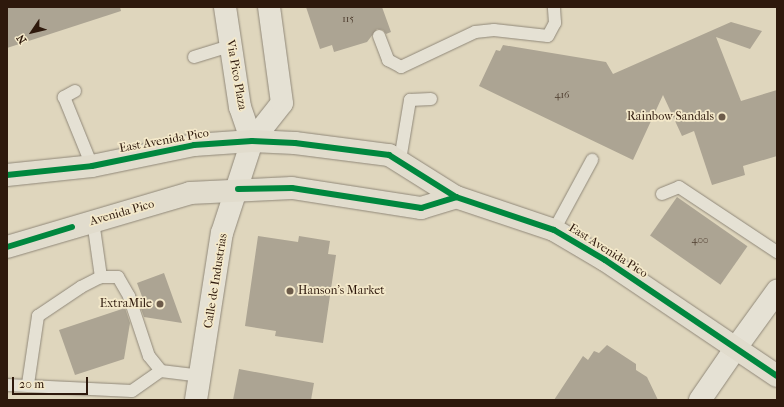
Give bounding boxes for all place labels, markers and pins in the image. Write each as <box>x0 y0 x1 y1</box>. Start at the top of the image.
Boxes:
place label: Rainbow Sandals <box>627 110 714 124</box>
marker: Rainbow Sandals <box>717 112 727 122</box>
place label: Hanson's Market <box>298 284 385 298</box>
marker: Hanson's Market <box>285 286 295 296</box>
place label: ExtraMile <box>100 297 152 311</box>
marker: ExtraMile <box>155 299 165 309</box>

